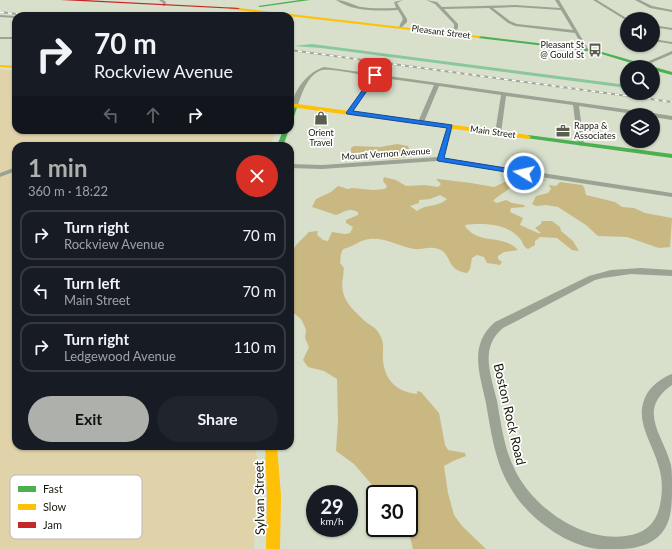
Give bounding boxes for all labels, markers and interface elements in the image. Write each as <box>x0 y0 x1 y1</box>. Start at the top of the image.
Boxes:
map controls <box>620 12 660 148</box>
button: sound <box>620 12 660 52</box>
street label: Pleasant Street <box>411 22 472 41</box>
text: 70 m <box>94 26 157 60</box>
icon: right <box>28 28 80 80</box>
place label: Pleasant St @ Gould St <box>540 39 585 60</box>
bus stop icon: Pleasant St @ Gould St <box>587 42 603 58</box>
pin <box>358 58 392 92</box>
text: Rockview Avenue <box>94 60 233 82</box>
button: search <box>620 60 660 100</box>
icon: arrive <box>364 64 386 86</box>
icon: left <box>100 104 122 126</box>
icon: ahead <box>142 104 164 126</box>
icon: right <box>184 104 206 126</box>
button: layers <box>620 108 660 148</box>
shop icon: Orient Travel <box>313 110 329 126</box>
place label: Rappa & Associates <box>574 120 616 141</box>
street label: Main Street <box>470 123 517 140</box>
office icon: Rappa & Associates <box>555 123 571 139</box>
place label: Orient Travel <box>308 127 335 148</box>
street label: Mount Vernon Avenue <box>341 145 431 162</box>
position arrow <box>503 152 545 194</box>
text: 1 min <box>28 153 88 182</box>
button: close <box>236 155 278 197</box>
text: 360 m · 18:22 <box>28 183 108 199</box>
text: Turn right <box>64 218 129 236</box>
icon: right <box>30 224 52 246</box>
text: 70 m <box>242 226 276 244</box>
text: Rockview Avenue <box>64 236 164 252</box>
text: Turn left <box>64 274 120 292</box>
icon: left <box>30 280 52 302</box>
text: 70 m <box>242 282 276 300</box>
text: Main Street <box>64 292 130 308</box>
text: Turn right <box>64 330 129 348</box>
icon: right <box>30 336 52 358</box>
text: 110 m <box>234 338 276 356</box>
text: Ledgewood Avenue <box>64 348 176 364</box>
street label: Boston Rock Road <box>491 362 529 466</box>
button: Exit <box>28 396 149 442</box>
button: Share <box>157 396 278 442</box>
street label: Sylvan Street <box>250 460 268 535</box>
legend <box>10 475 142 539</box>
text: Fast <box>43 482 63 495</box>
speed limit sign: 30 <box>366 485 418 537</box>
text: 29 <box>320 494 344 518</box>
text: Slow <box>43 500 67 513</box>
text: km/h <box>320 515 344 527</box>
text: Jam <box>43 518 62 531</box>

